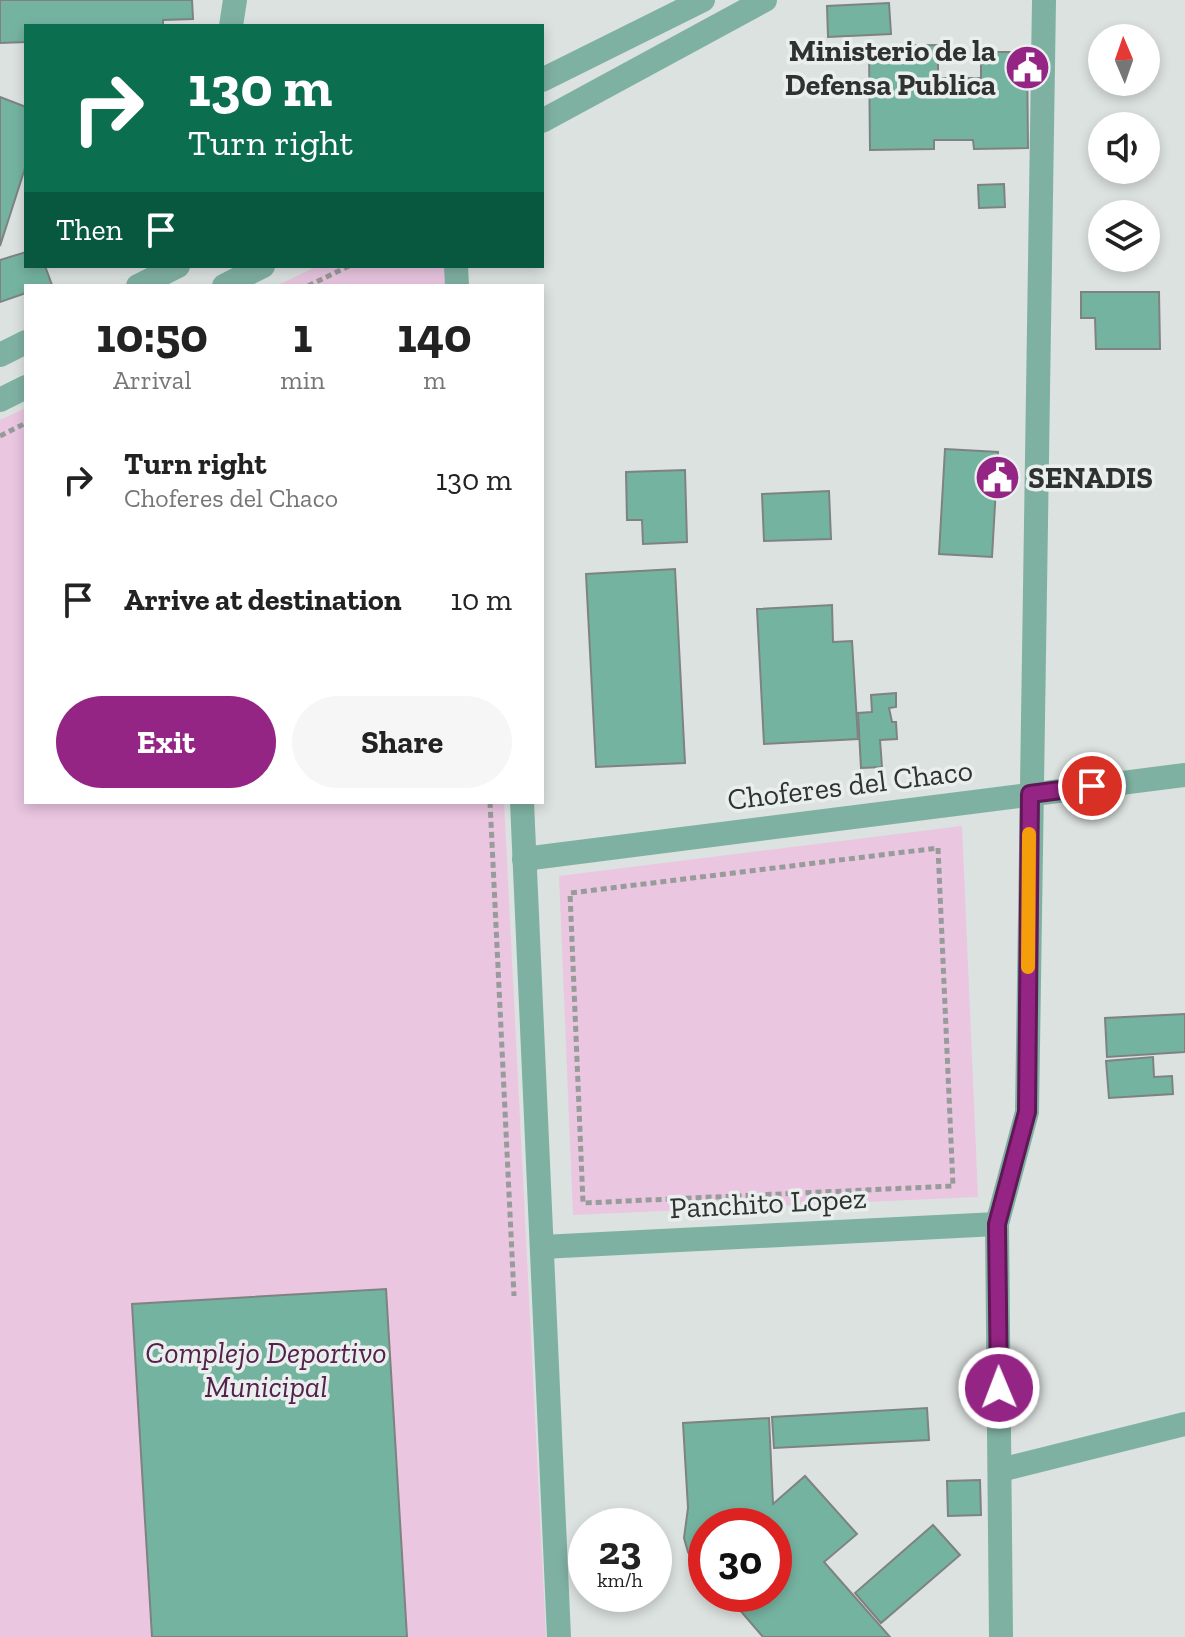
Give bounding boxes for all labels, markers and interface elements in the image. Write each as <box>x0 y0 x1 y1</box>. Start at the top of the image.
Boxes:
north arrow <box>1088 24 1160 96</box>
map controls <box>1088 24 1160 272</box>
place label: Ministerio de la Defensa Publica <box>785 33 996 103</box>
public building icon: Ministerio de la Defensa Publica <box>1003 44 1051 92</box>
text: 130 m <box>188 53 332 120</box>
icon: right <box>56 56 160 160</box>
button: sound <box>1088 112 1160 184</box>
text: Turn right <box>188 121 353 164</box>
button: layers <box>1088 200 1160 272</box>
icon: arrive <box>139 208 183 252</box>
text: Then <box>56 212 123 248</box>
text: 10:50 <box>96 307 208 364</box>
text: 1 <box>293 307 312 364</box>
text: 140 <box>397 307 472 364</box>
text: Arrival <box>113 364 191 396</box>
text: min <box>280 364 325 396</box>
text: m <box>423 364 446 396</box>
text: Turn right <box>124 446 266 482</box>
public building icon: SENADIS <box>973 454 1021 502</box>
icon: right <box>56 458 100 502</box>
place label: SENADIS <box>1028 460 1153 496</box>
text: 130 m <box>436 462 512 498</box>
text: Choferes del Chaco <box>124 482 338 514</box>
icon: arrive <box>56 578 100 622</box>
text: Arrive at destination <box>124 582 401 618</box>
text: 10 m <box>450 582 512 618</box>
button: Exit <box>56 696 276 788</box>
button: Share <box>292 696 512 788</box>
street label: Choferes del Chaco <box>725 752 975 818</box>
pin <box>1058 752 1126 820</box>
icon: arrive <box>1070 764 1114 808</box>
street label: Panchito Lopez <box>669 1180 868 1226</box>
park label: Complejo Deportivo Municipal <box>145 1335 387 1405</box>
position arrow <box>957 1346 1041 1430</box>
speed limit sign: 30 <box>688 1508 792 1612</box>
text: 23 <box>599 1526 641 1574</box>
text: km/h <box>597 1568 643 1592</box>

